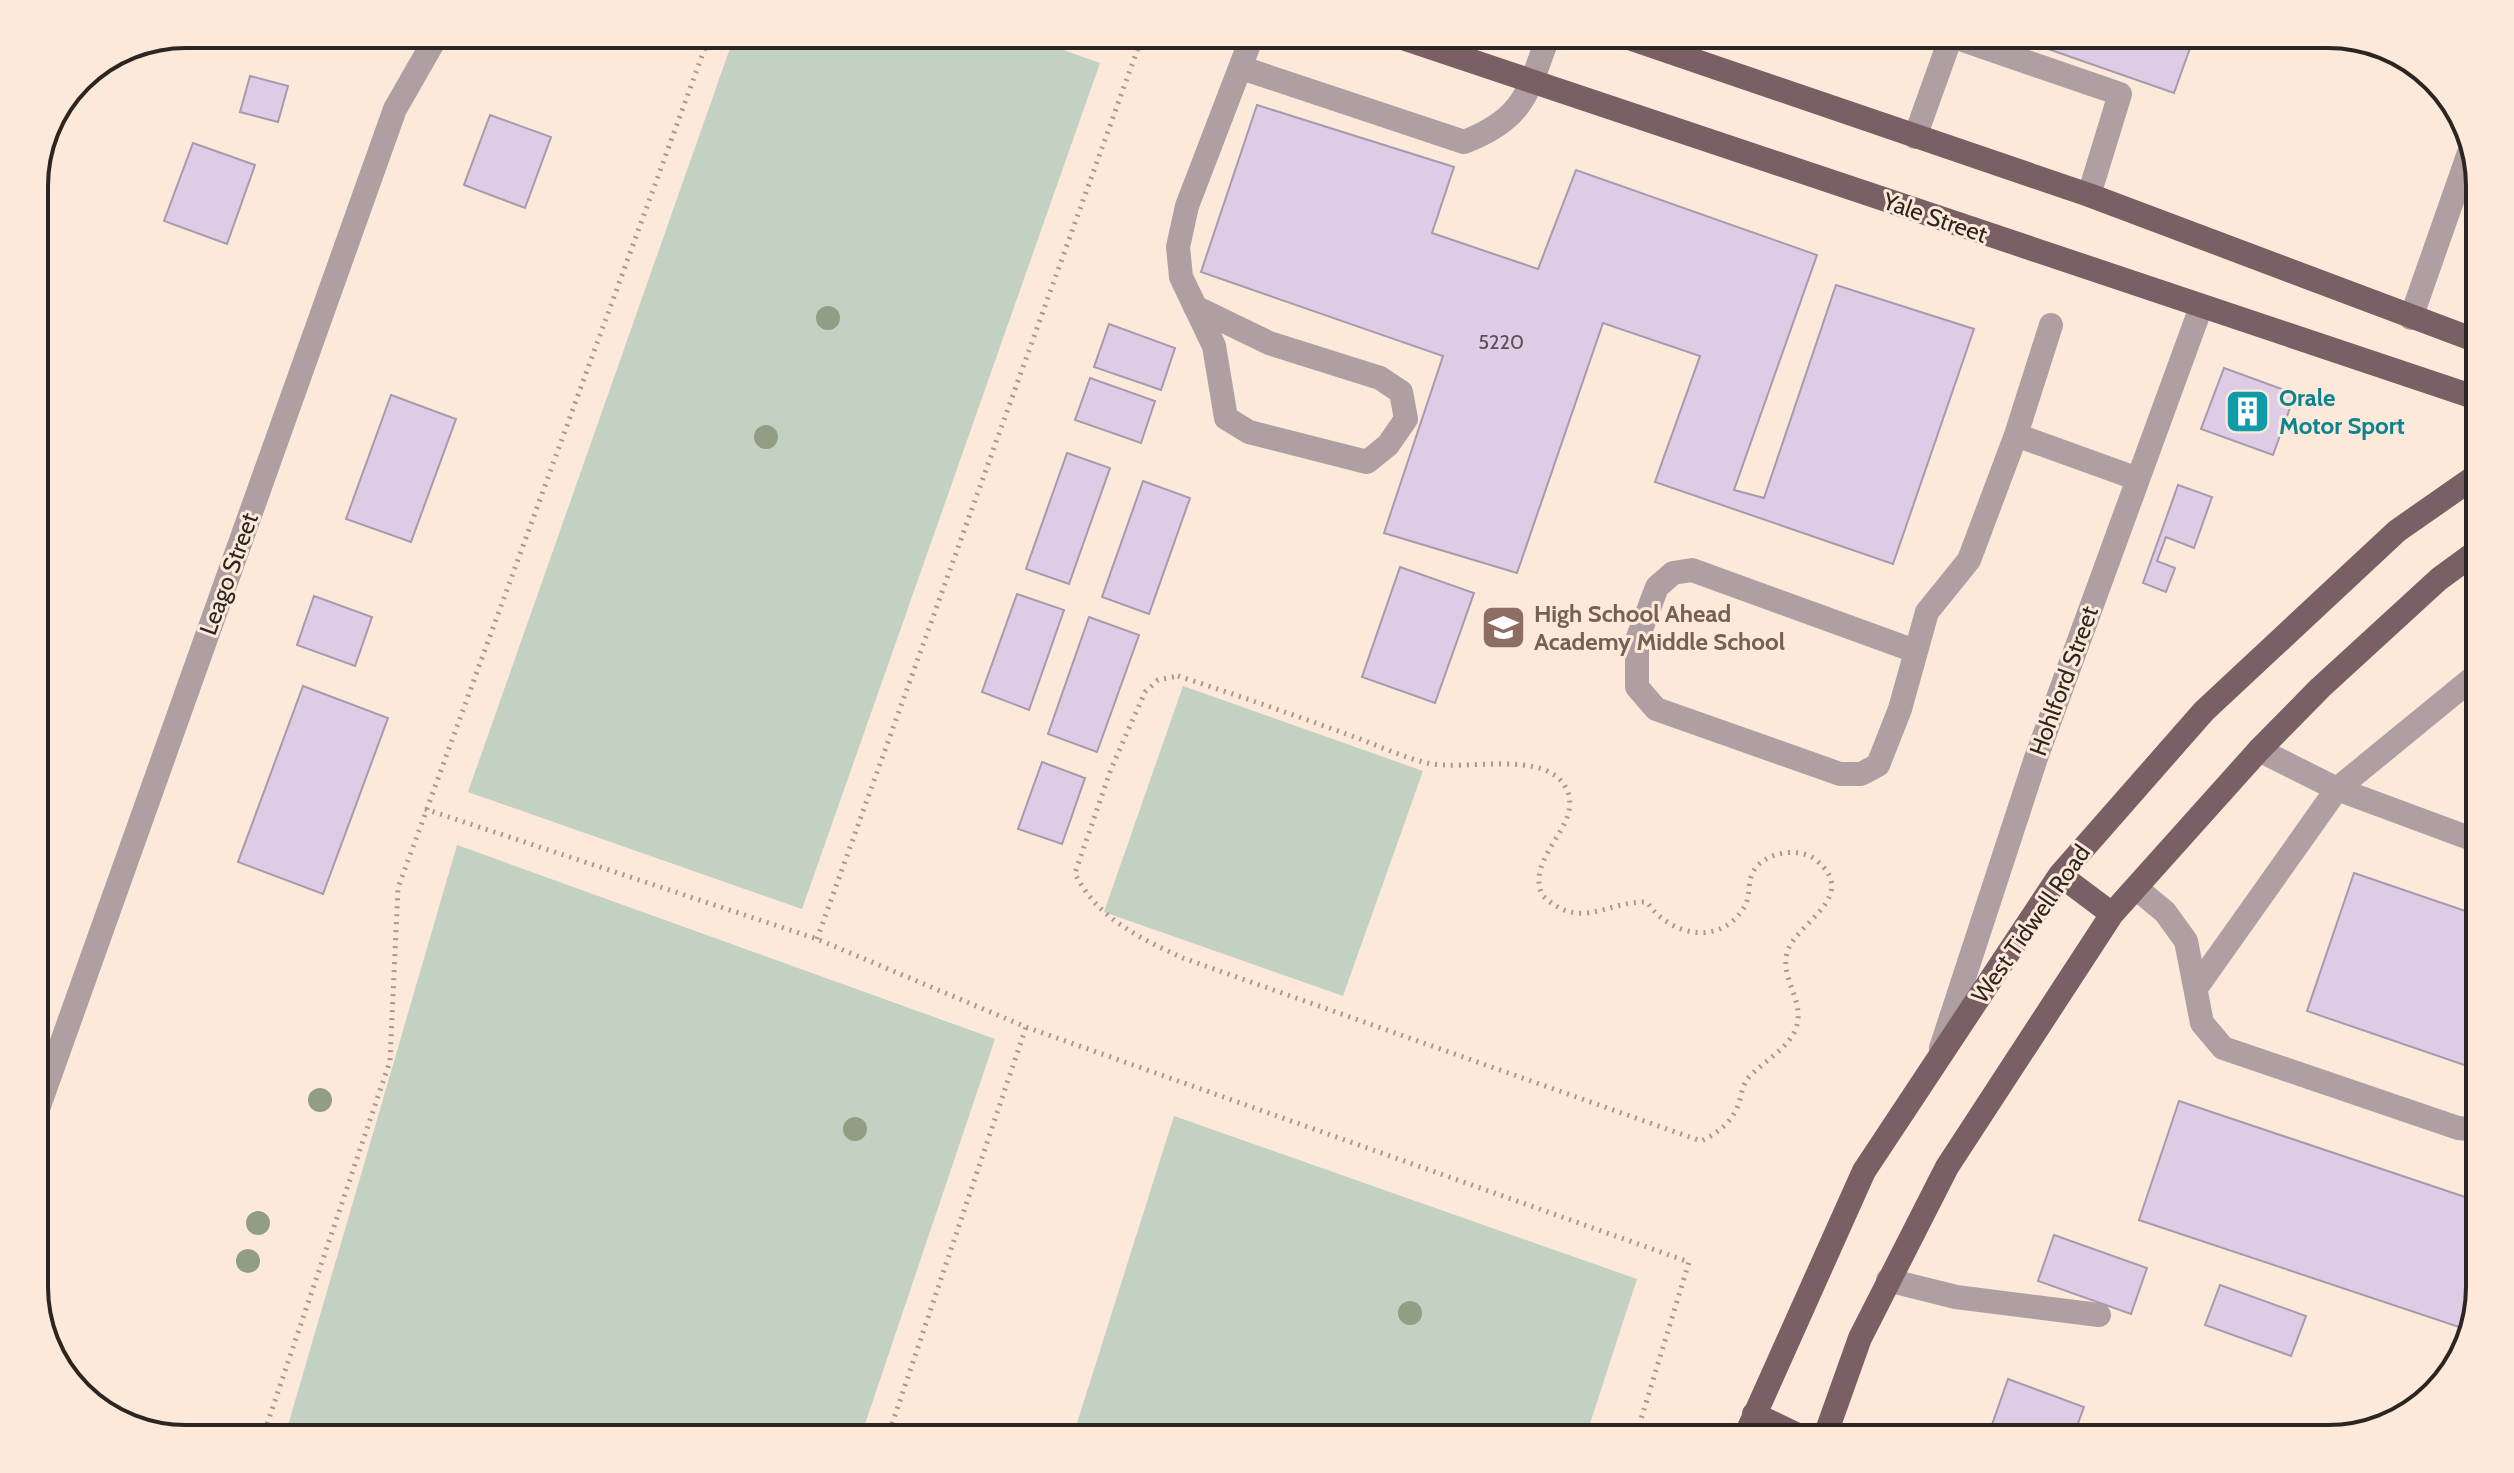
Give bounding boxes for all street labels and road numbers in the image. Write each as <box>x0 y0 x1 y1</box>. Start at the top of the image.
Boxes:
street label: Yale Street <box>1878 186 1991 249</box>
street label: Leago Street <box>193 509 264 639</box>
street label: Hohlford Street <box>2023 602 2104 760</box>
street label: West Tidwell Road <box>1965 839 2096 1009</box>

